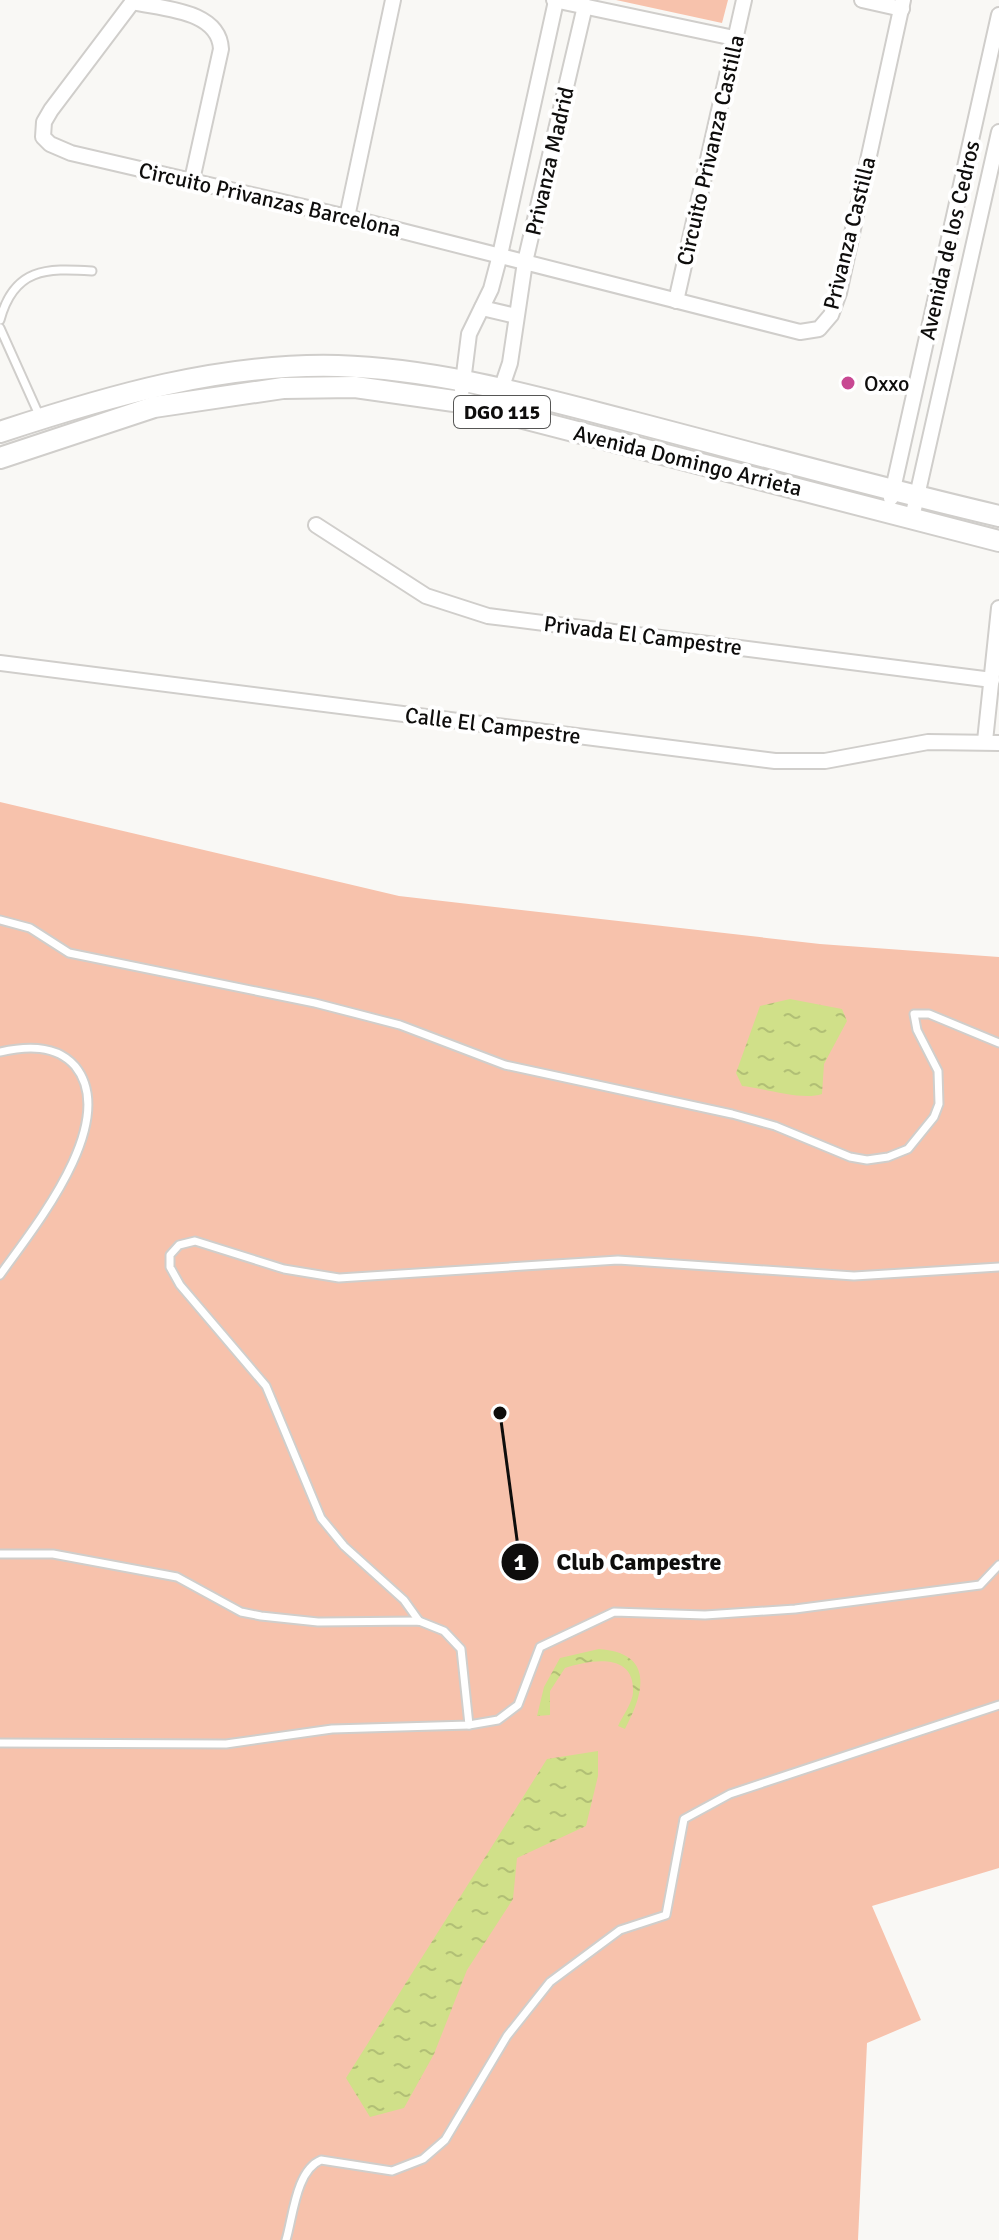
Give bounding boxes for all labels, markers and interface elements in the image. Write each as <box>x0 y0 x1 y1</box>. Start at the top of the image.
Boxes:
street label: Circuito Privanza Castilla <box>671 32 750 268</box>
street label: Privanza Madrid <box>519 84 580 238</box>
street label: Avenida de los Cedros <box>913 138 986 342</box>
street label: Privanza Castilla <box>817 154 882 313</box>
street label: Circuito Privanzas Barcelona <box>136 156 404 243</box>
place label: Oxxo <box>864 370 910 397</box>
marker: Oxxo <box>839 374 857 392</box>
road number: DGO 115 <box>454 396 550 428</box>
street label: Avenida Domingo Arrieta <box>571 419 805 502</box>
street label: Privada El Campestre <box>542 610 743 661</box>
street label: Calle El Campestre <box>404 701 582 750</box>
callout: Club Campestre <box>500 1538 737 1586</box>
text: 1 <box>514 1547 527 1577</box>
text: Club Campestre <box>557 1547 722 1577</box>

